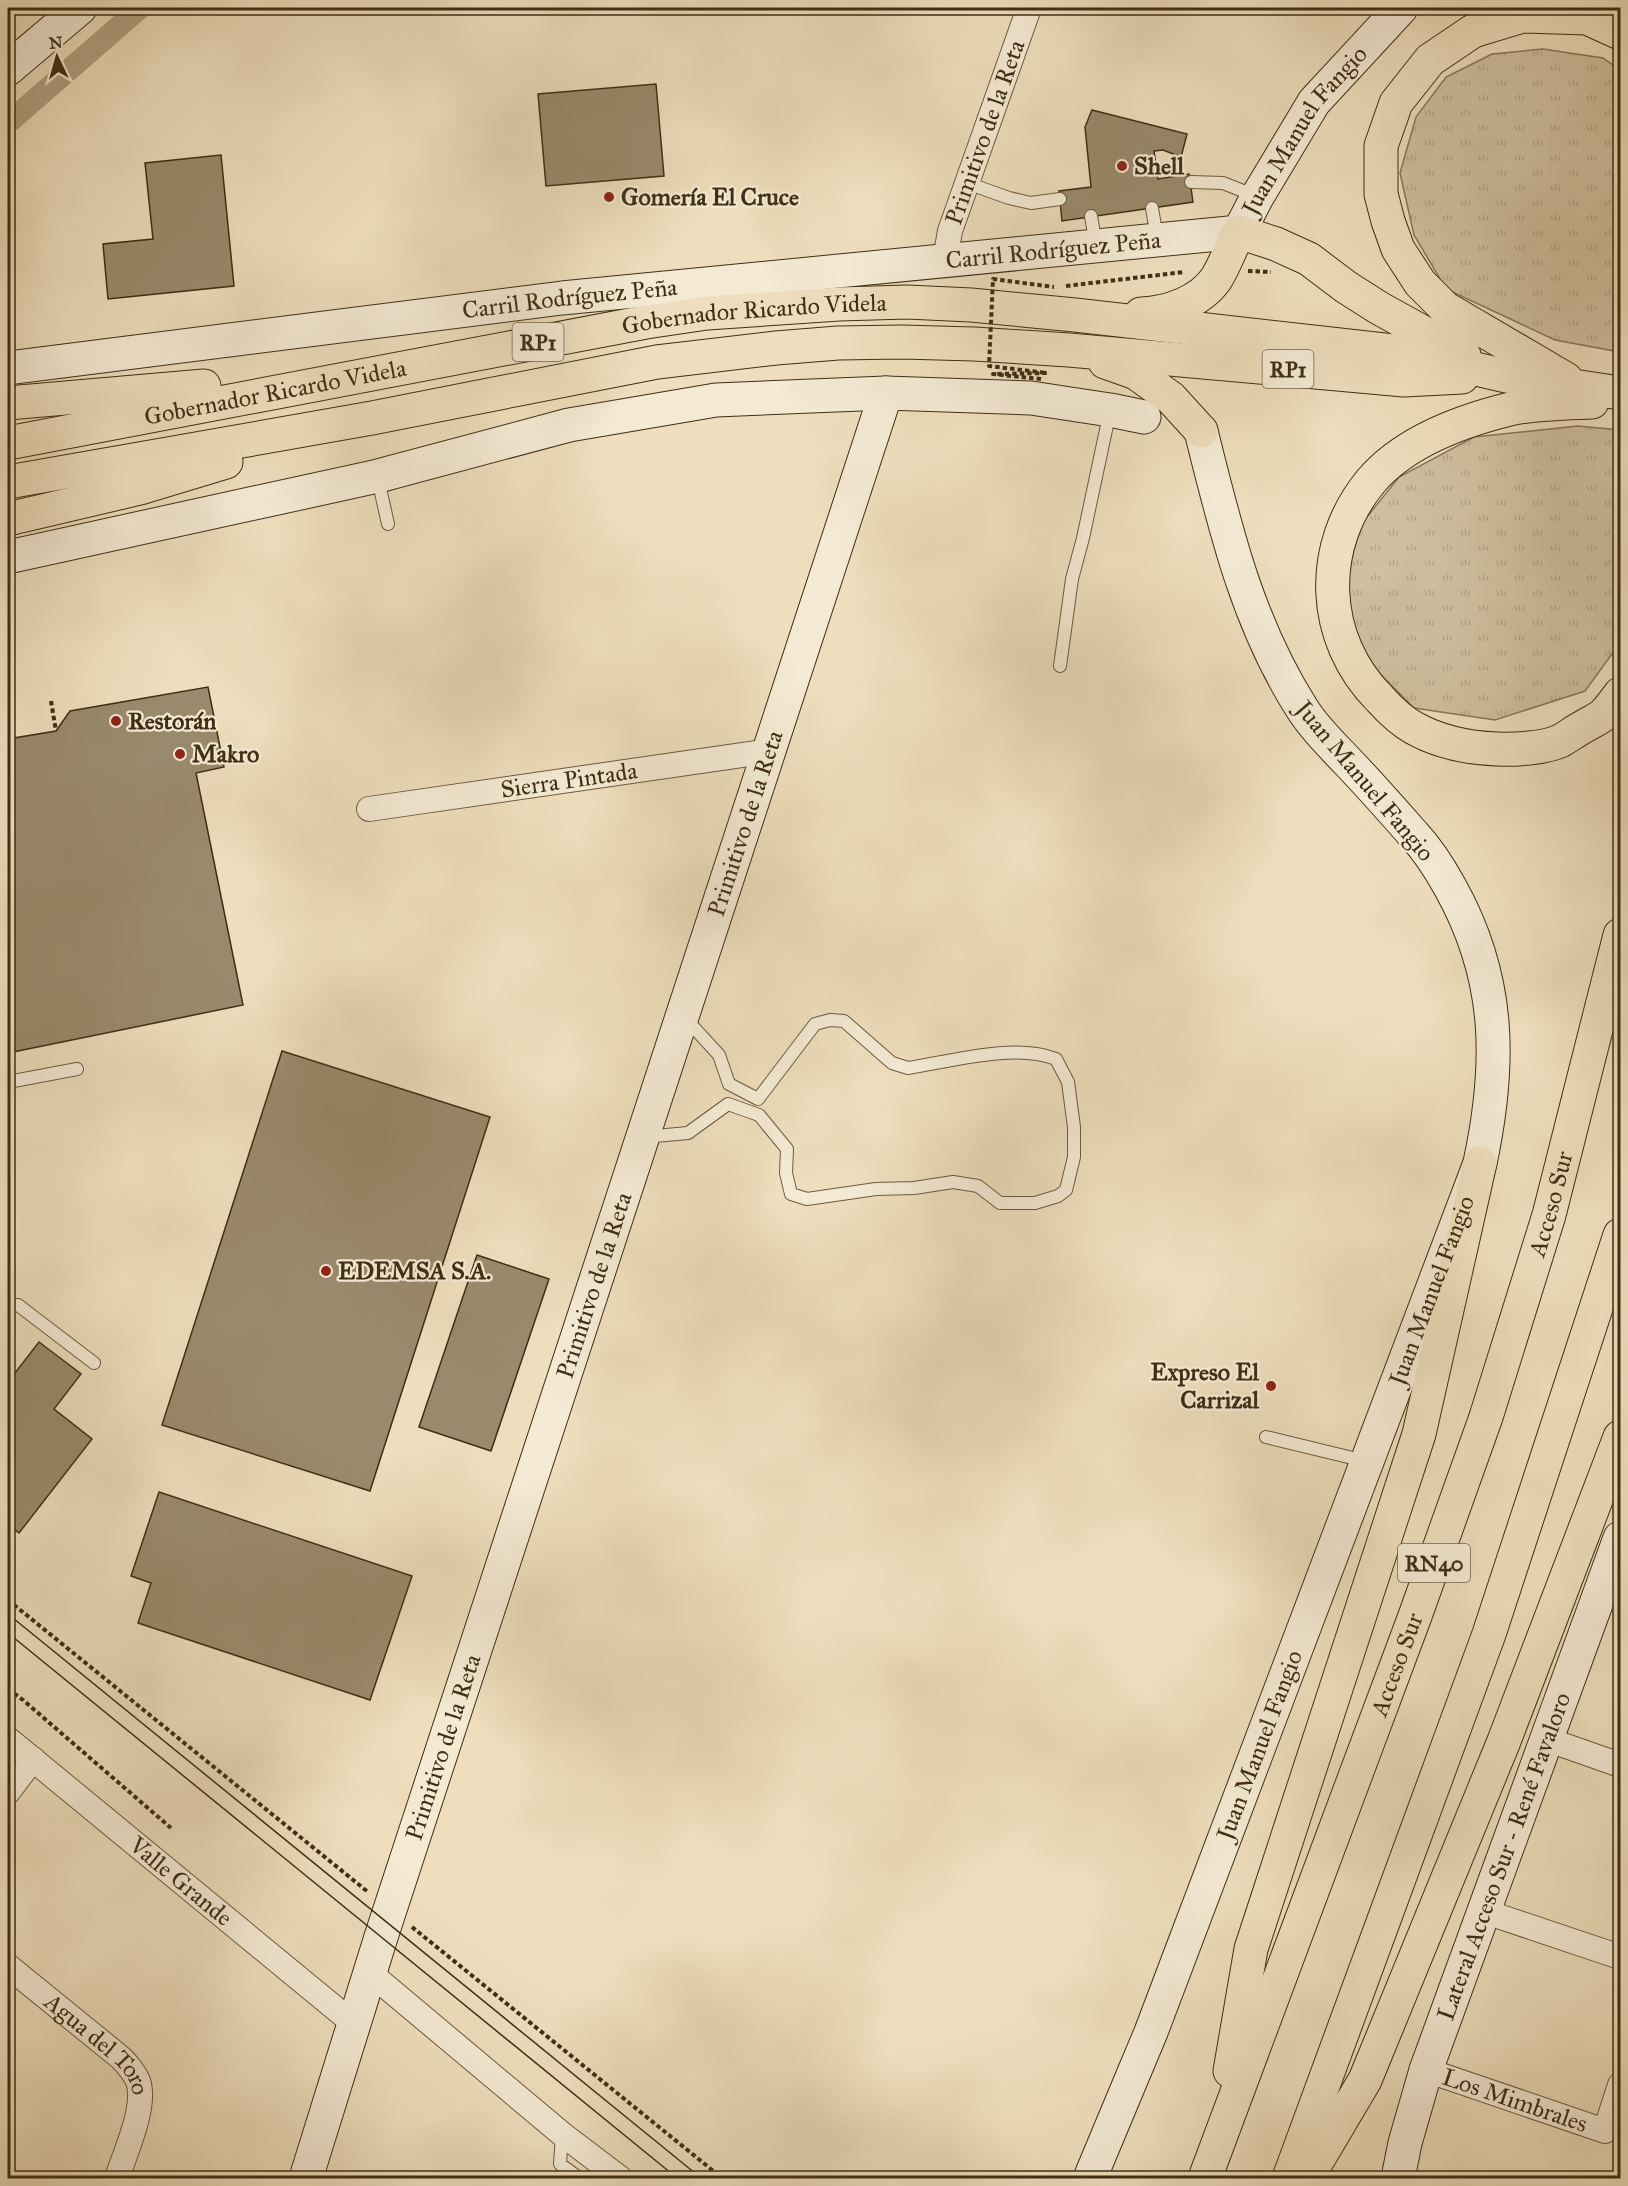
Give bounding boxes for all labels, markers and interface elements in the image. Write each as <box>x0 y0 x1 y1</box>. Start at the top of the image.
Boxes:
north arrow <box>27 27 87 87</box>
text: N <box>48 32 64 53</box>
street label: Primitivo de la Reta <box>938 35 1032 229</box>
street label: Juan Manuel Fangio <box>1234 39 1374 223</box>
place label: Shell <box>1134 151 1185 181</box>
marker: Shell <box>1115 159 1129 173</box>
place label: Gomería El Cruce <box>621 182 799 212</box>
marker: Gomería El Cruce <box>602 190 616 204</box>
street label: Carril Rodríguez Peña <box>944 225 1163 276</box>
street label: Carril Rodríguez Peña <box>460 272 679 325</box>
street label: Gobernador Ricardo Videla <box>619 288 888 341</box>
road number: RP1 <box>512 323 564 361</box>
road number: RP1 <box>1262 350 1314 388</box>
street label: Gobernador Ricardo Videla <box>142 353 410 432</box>
street label: Juan Manuel Fangio <box>1287 692 1441 867</box>
place label: Restorán <box>128 706 216 736</box>
marker: Restorán <box>109 714 123 728</box>
street label: Primitivo de la Reta <box>701 726 790 920</box>
place label: Makro <box>192 739 259 769</box>
marker: Makro <box>173 747 187 761</box>
street label: Sierra Pintada <box>499 755 640 805</box>
street label: Acceso Sur <box>1522 1148 1580 1261</box>
street label: Primitivo de la Reta <box>550 1188 639 1382</box>
street label: Juan Manuel Fangio <box>1381 1191 1481 1393</box>
place label: EDEMSA S.A. <box>338 1256 491 1286</box>
marker: EDEMSA S.A. <box>319 1264 333 1278</box>
place label: Expreso El Carrizal <box>1151 1357 1260 1415</box>
marker: Expreso El Carrizal <box>1264 1379 1278 1393</box>
road number: RN40 <box>1398 1544 1470 1582</box>
street label: Acceso Sur <box>1363 1609 1430 1722</box>
street label: Juan Manuel Fangio <box>1209 1646 1309 1847</box>
street label: Primitivo de la Reta <box>399 1650 488 1844</box>
street label: Lateral Acceso Sur - René Favaloro <box>1430 1688 1577 2024</box>
street label: Valle Grande <box>122 1829 239 1933</box>
street label: Agua del Toro <box>38 1986 155 2097</box>
street label: Los Mimbrales <box>1439 2062 1591 2139</box>

